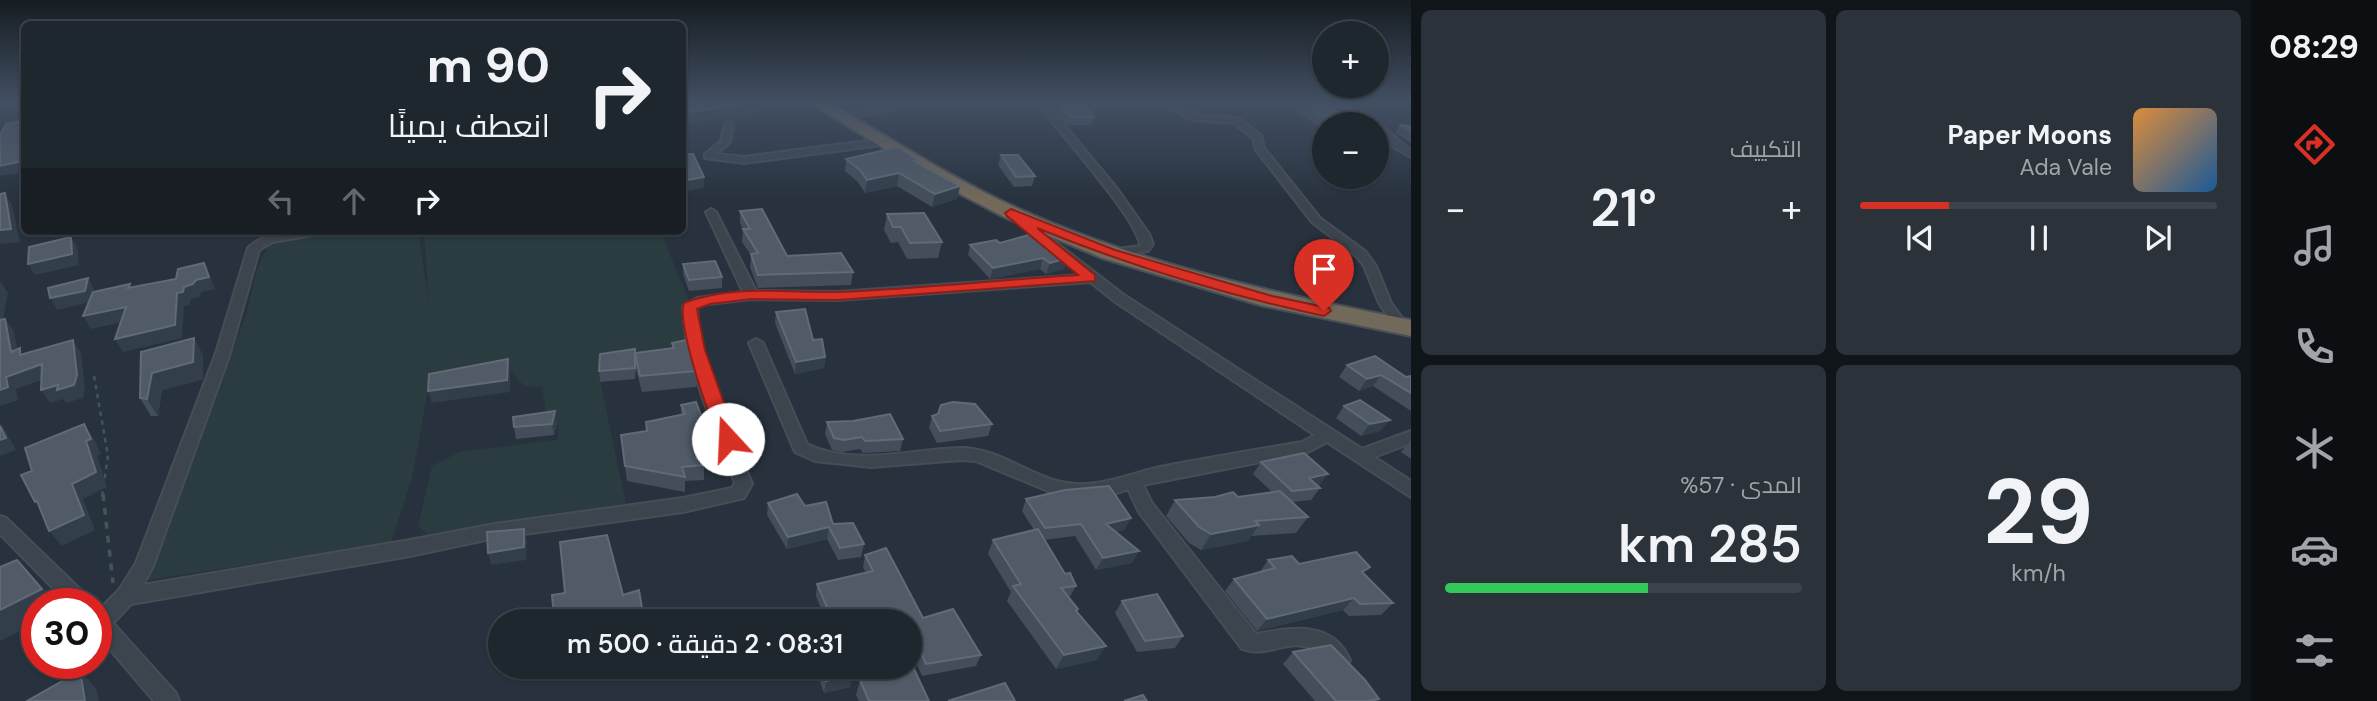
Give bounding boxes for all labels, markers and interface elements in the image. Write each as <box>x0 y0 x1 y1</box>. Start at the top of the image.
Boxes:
map controls <box>1312 21 1389 189</box>
button: + <box>1312 21 1389 98</box>
text: 08:29 <box>2269 26 2359 68</box>
text: 90 m <box>427 33 550 97</box>
icon: right <box>574 49 665 140</box>
text: انعطف يمينًا <box>388 105 550 147</box>
button: − <box>1312 112 1389 189</box>
text: Paper Moons <box>1948 118 2112 152</box>
icon: directions <box>2290 120 2339 169</box>
text: التكييف <box>1730 134 1802 164</box>
text: Ada Vale <box>2019 152 2112 182</box>
text: 21° <box>1590 174 1657 242</box>
icon: left <box>262 182 300 220</box>
icon: ahead <box>335 182 373 220</box>
icon: right <box>408 182 446 220</box>
text: − <box>1445 184 1466 234</box>
text: + <box>1781 184 1802 234</box>
icon: previous <box>1901 219 1939 257</box>
icon: pause <box>2020 219 2058 257</box>
icon: next <box>2139 219 2177 257</box>
icon: music <box>2290 221 2339 270</box>
pin <box>1294 239 1354 311</box>
icon: arrive <box>1305 250 1343 288</box>
icon: phone <box>2290 322 2339 371</box>
position arrow <box>691 402 765 476</box>
icon: climate <box>2290 424 2339 473</box>
text: 29 <box>1984 453 2093 571</box>
text: المدى · 57% <box>1680 470 1802 500</box>
text: 285 km <box>1618 510 1802 578</box>
icon: car <box>2290 525 2339 574</box>
text: km/h <box>2011 558 2066 588</box>
speed limit sign: 30 <box>21 588 112 679</box>
icon: filters <box>2290 626 2339 675</box>
text: 08:31 · 2 دقيقة · 500 m <box>567 627 843 661</box>

